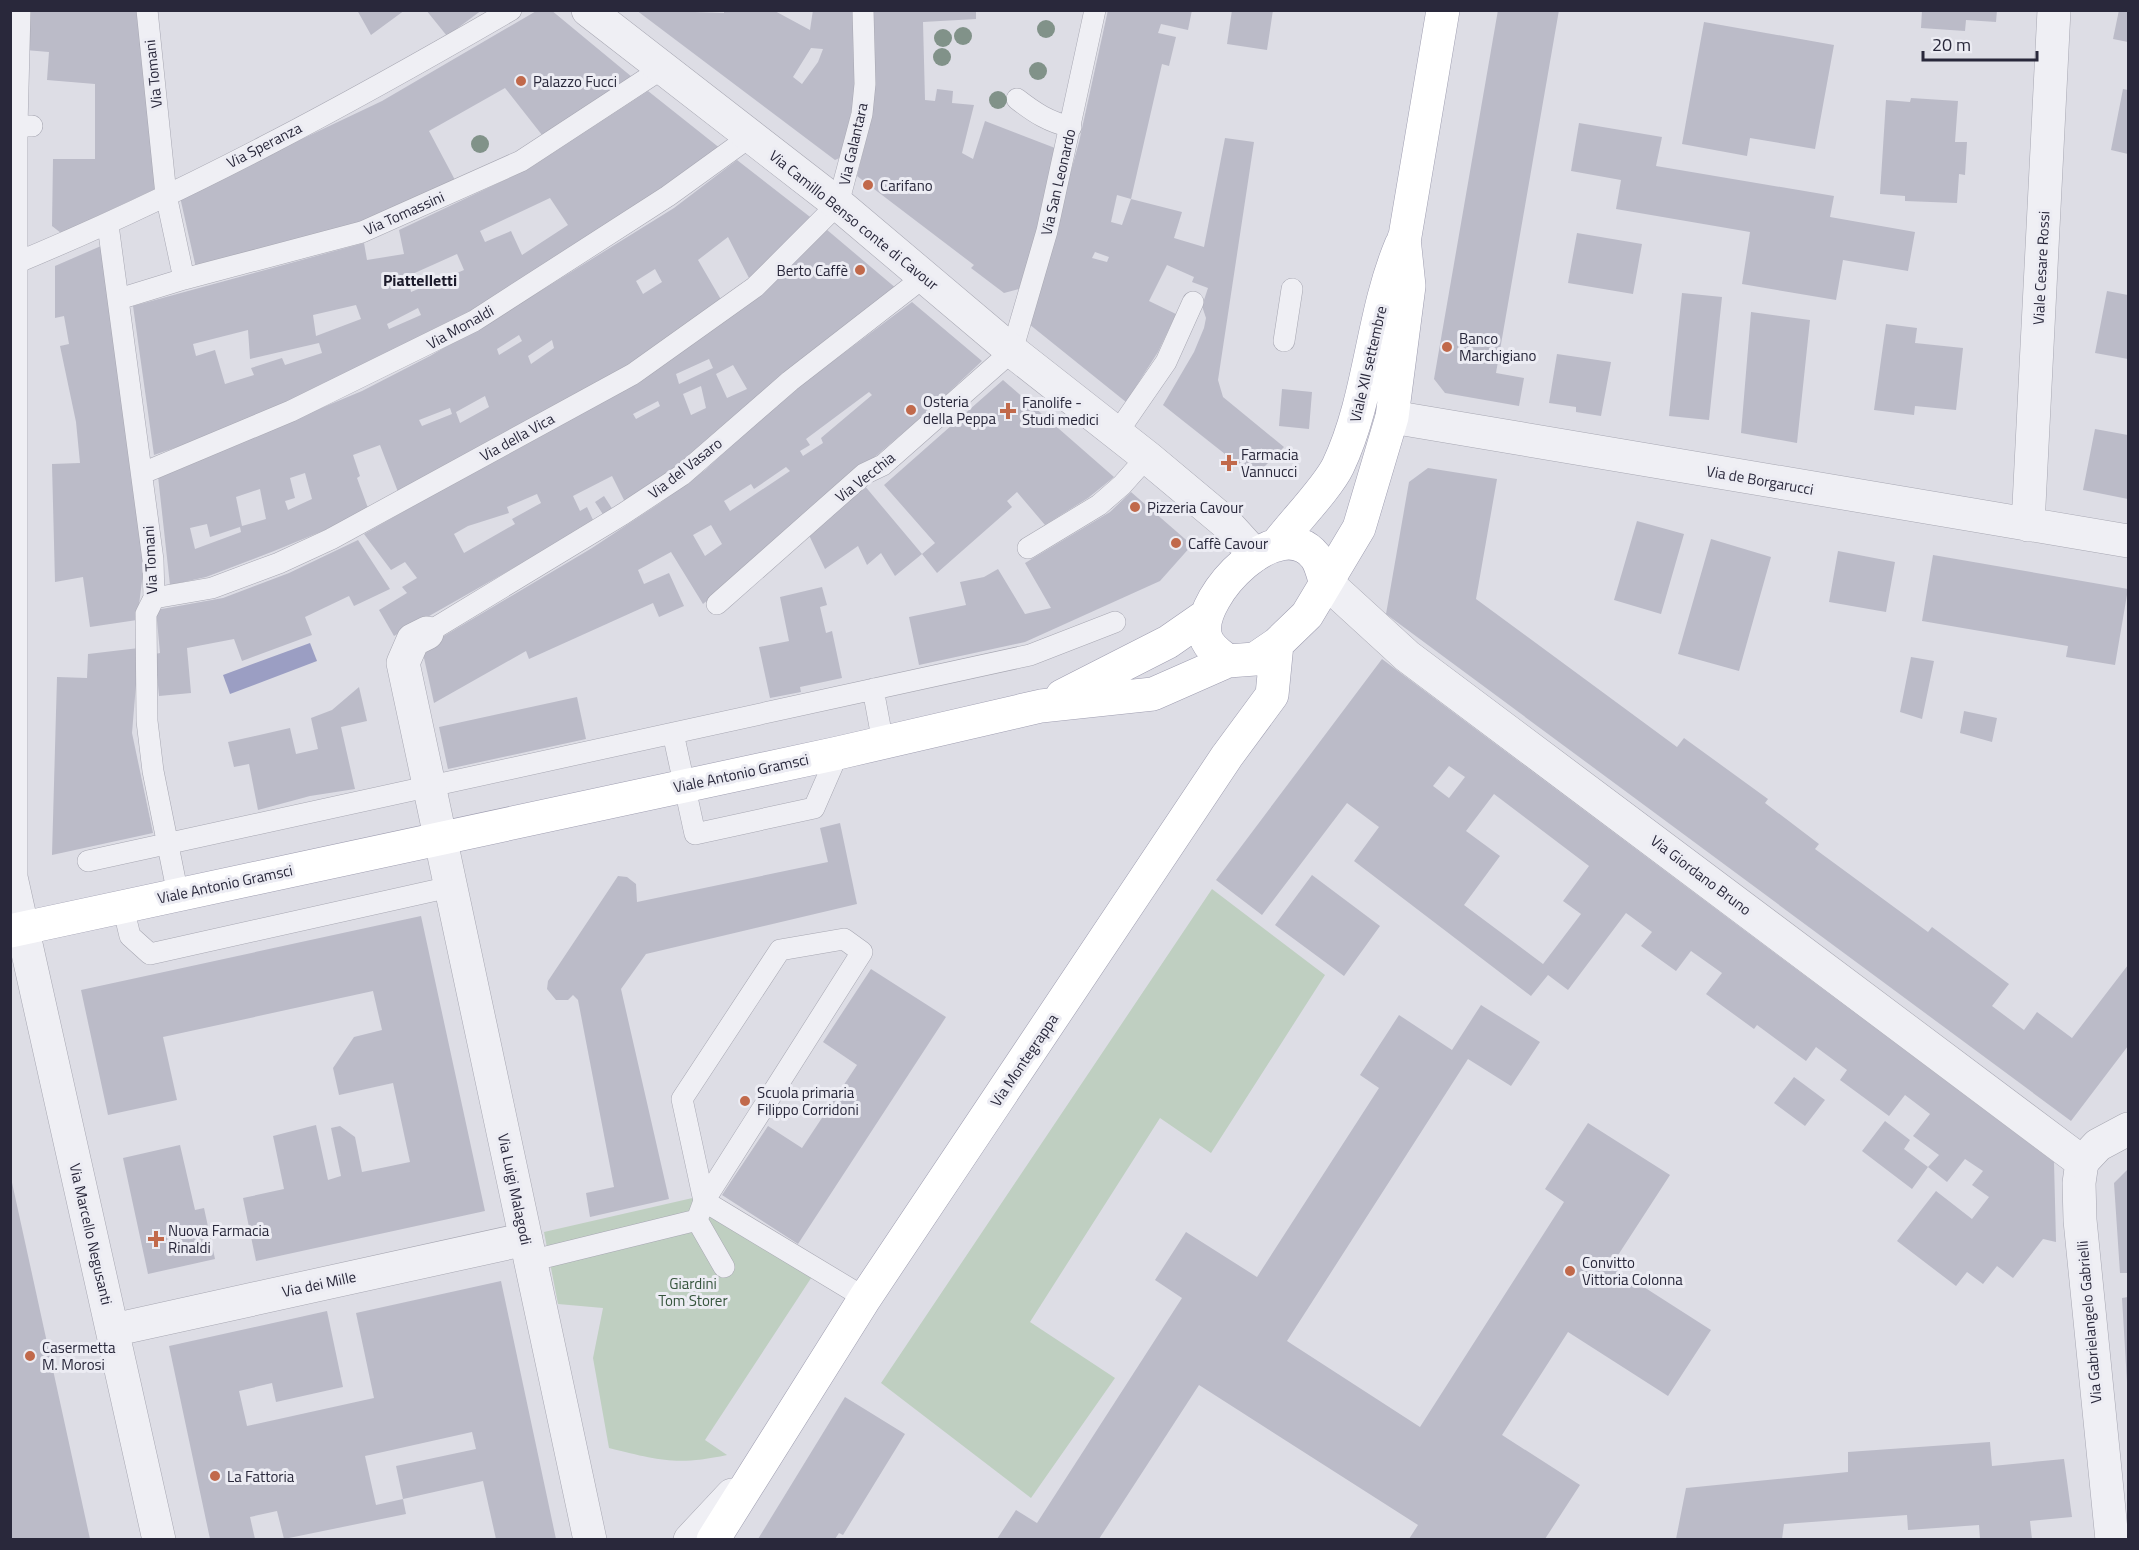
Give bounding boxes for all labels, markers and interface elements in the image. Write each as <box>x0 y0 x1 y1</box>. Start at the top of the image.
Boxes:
scale bar <box>1923 24 2037 62</box>
text: 20 m <box>1932 31 1971 58</box>
street label: Via Tomani <box>138 39 168 109</box>
place label: Palazzo Fucci <box>533 70 617 93</box>
marker: Palazzo Fucci <box>514 74 528 88</box>
street label: Via Galantara <box>832 100 874 188</box>
street label: Via Speranza <box>222 116 306 174</box>
street label: Via San Leonardo <box>1035 126 1081 238</box>
street label: Via Camillo Benso conte di Cavour <box>764 144 944 296</box>
place label: Carifano <box>880 174 933 197</box>
marker: Carifano <box>861 178 875 192</box>
street label: Via Tomassini <box>360 185 448 241</box>
street label: Viale Cesare Rossi <box>2027 210 2055 326</box>
place label: Berto Caffè <box>776 259 848 282</box>
marker: Berto Caffè <box>853 263 867 277</box>
district label: Piattelletti <box>383 268 457 292</box>
street label: Via Monaldi <box>422 299 498 355</box>
street label: Viale XII settembre <box>1343 304 1393 424</box>
place label: Banco Marchigiano <box>1459 327 1537 367</box>
marker: Banco Marchigiano <box>1440 340 1454 354</box>
place label: Osteria della Peppa <box>923 390 996 430</box>
place label: Fanolife - Studi medici <box>1022 391 1099 431</box>
marker: Fanolife - Studi medici <box>999 402 1017 420</box>
marker: Osteria della Peppa <box>904 403 918 417</box>
street label: Via della Vica <box>475 407 559 467</box>
street label: Via del Vasaro <box>643 432 727 504</box>
place label: Farmacia Vannucci <box>1241 443 1299 483</box>
street label: Via Vecchia <box>830 446 900 508</box>
marker: Farmacia Vannucci <box>1222 456 1236 470</box>
street label: Via de Borgarucci <box>1705 459 1815 501</box>
place label: Pizzeria Cavour <box>1147 496 1243 519</box>
marker: Pizzeria Cavour <box>1128 500 1142 514</box>
street label: Via Tomani <box>137 525 163 595</box>
place label: Caffè Cavour <box>1188 532 1268 555</box>
marker: Caffè Cavour <box>1169 536 1183 550</box>
street label: Viale Antonio Gramsci <box>671 747 811 799</box>
street label: Via Giordano Bruno <box>1646 829 1756 921</box>
street label: Viale Antonio Gramsci <box>155 858 295 910</box>
street label: Via Montegrappa <box>984 1008 1064 1111</box>
place label: Scuola primaria Filippo Corridoni <box>757 1081 859 1121</box>
marker: Scuola primaria Filippo Corridoni <box>738 1094 752 1108</box>
street label: Via Luigi Malagodi <box>492 1131 538 1247</box>
street label: Via Marcello Negusanti <box>64 1161 118 1307</box>
place label: Nuova Farmacia Rinaldi <box>168 1219 270 1259</box>
marker: Nuova Farmacia Rinaldi <box>149 1232 163 1246</box>
street label: Via Gabrielangelo Gabrielli <box>2070 1240 2108 1404</box>
place label: Convitto Vittoria Colonna <box>1582 1251 1683 1291</box>
marker: Convitto Vittoria Colonna <box>1563 1264 1577 1278</box>
street label: Via dei Mille <box>280 1265 358 1303</box>
park label: Giardini Tom Storer <box>658 1272 728 1312</box>
place label: Casermetta M. Morosi <box>42 1336 116 1376</box>
marker: Casermetta M. Morosi <box>23 1349 37 1363</box>
place label: La Fattoria <box>227 1465 295 1488</box>
marker: La Fattoria <box>208 1469 222 1483</box>

